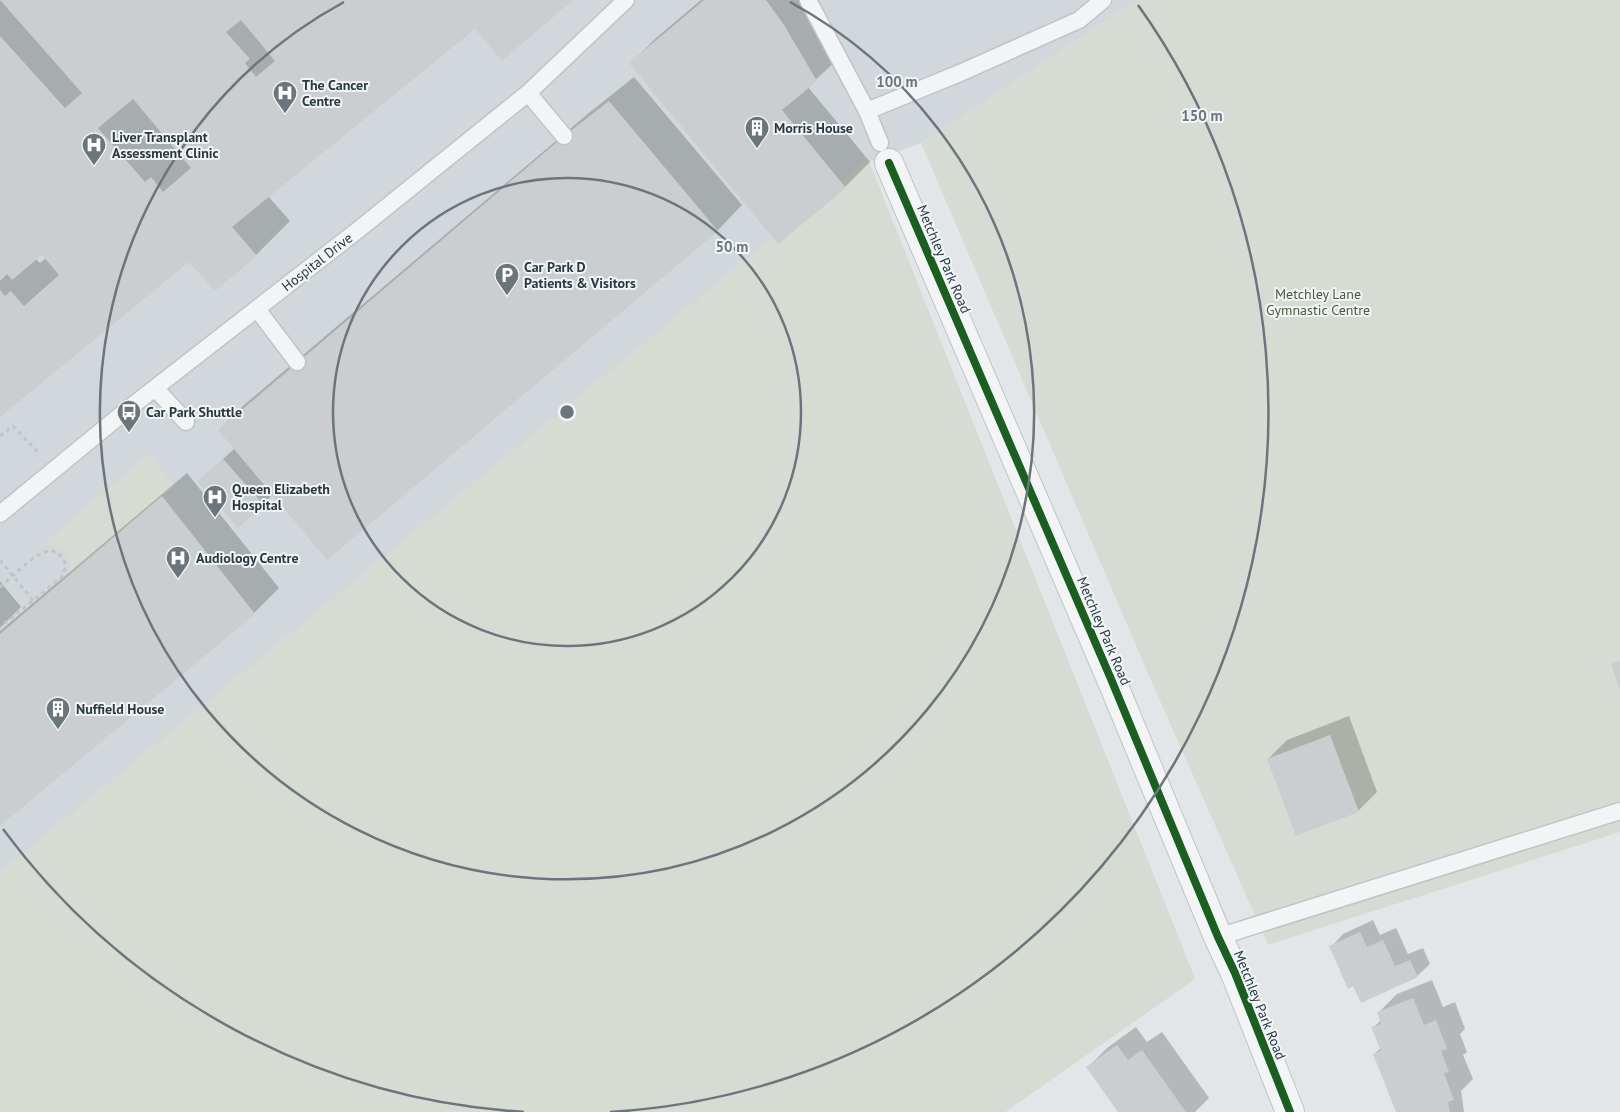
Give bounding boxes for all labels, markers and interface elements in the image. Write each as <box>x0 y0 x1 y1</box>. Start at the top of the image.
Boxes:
text: 100 m <box>876 72 918 91</box>
place label: The Cancer Centre <box>302 76 368 110</box>
hospital icon: The Cancer Centre <box>272 80 298 114</box>
text: 150 m <box>1181 106 1223 125</box>
building icon: Morris House <box>744 115 770 149</box>
place label: Morris House <box>774 119 853 137</box>
place label: Liver Transplant Assessment Clinic <box>112 128 219 162</box>
hospital icon: Liver Transplant Assessment Clinic <box>81 132 107 166</box>
street label: Metchley Park Road <box>913 202 975 316</box>
street label: Hospital Drive <box>278 229 356 295</box>
text: 50 m <box>716 237 748 256</box>
place label: Car Park D Patients & Visitors <box>524 258 636 292</box>
parking icon: Car Park D Patients & Visitors <box>494 262 520 296</box>
park label: Metchley Lane Gymnastic Centre <box>1266 285 1370 319</box>
bus stop icon: Car Park Shuttle <box>116 399 142 433</box>
place label: Car Park Shuttle <box>146 403 242 421</box>
centre of rings <box>558 403 576 421</box>
place label: Queen Elizabeth Hospital <box>232 480 330 514</box>
hospital icon: Queen Elizabeth Hospital <box>202 484 228 518</box>
hospital icon: Audiology Centre <box>165 545 191 579</box>
place label: Audiology Centre <box>196 549 299 567</box>
street label: Metchley Park Road <box>1073 574 1135 688</box>
building icon: Nuffield House <box>45 696 71 730</box>
place label: Nuffield House <box>76 700 164 718</box>
street label: Metchley Park Road <box>1230 948 1290 1062</box>

